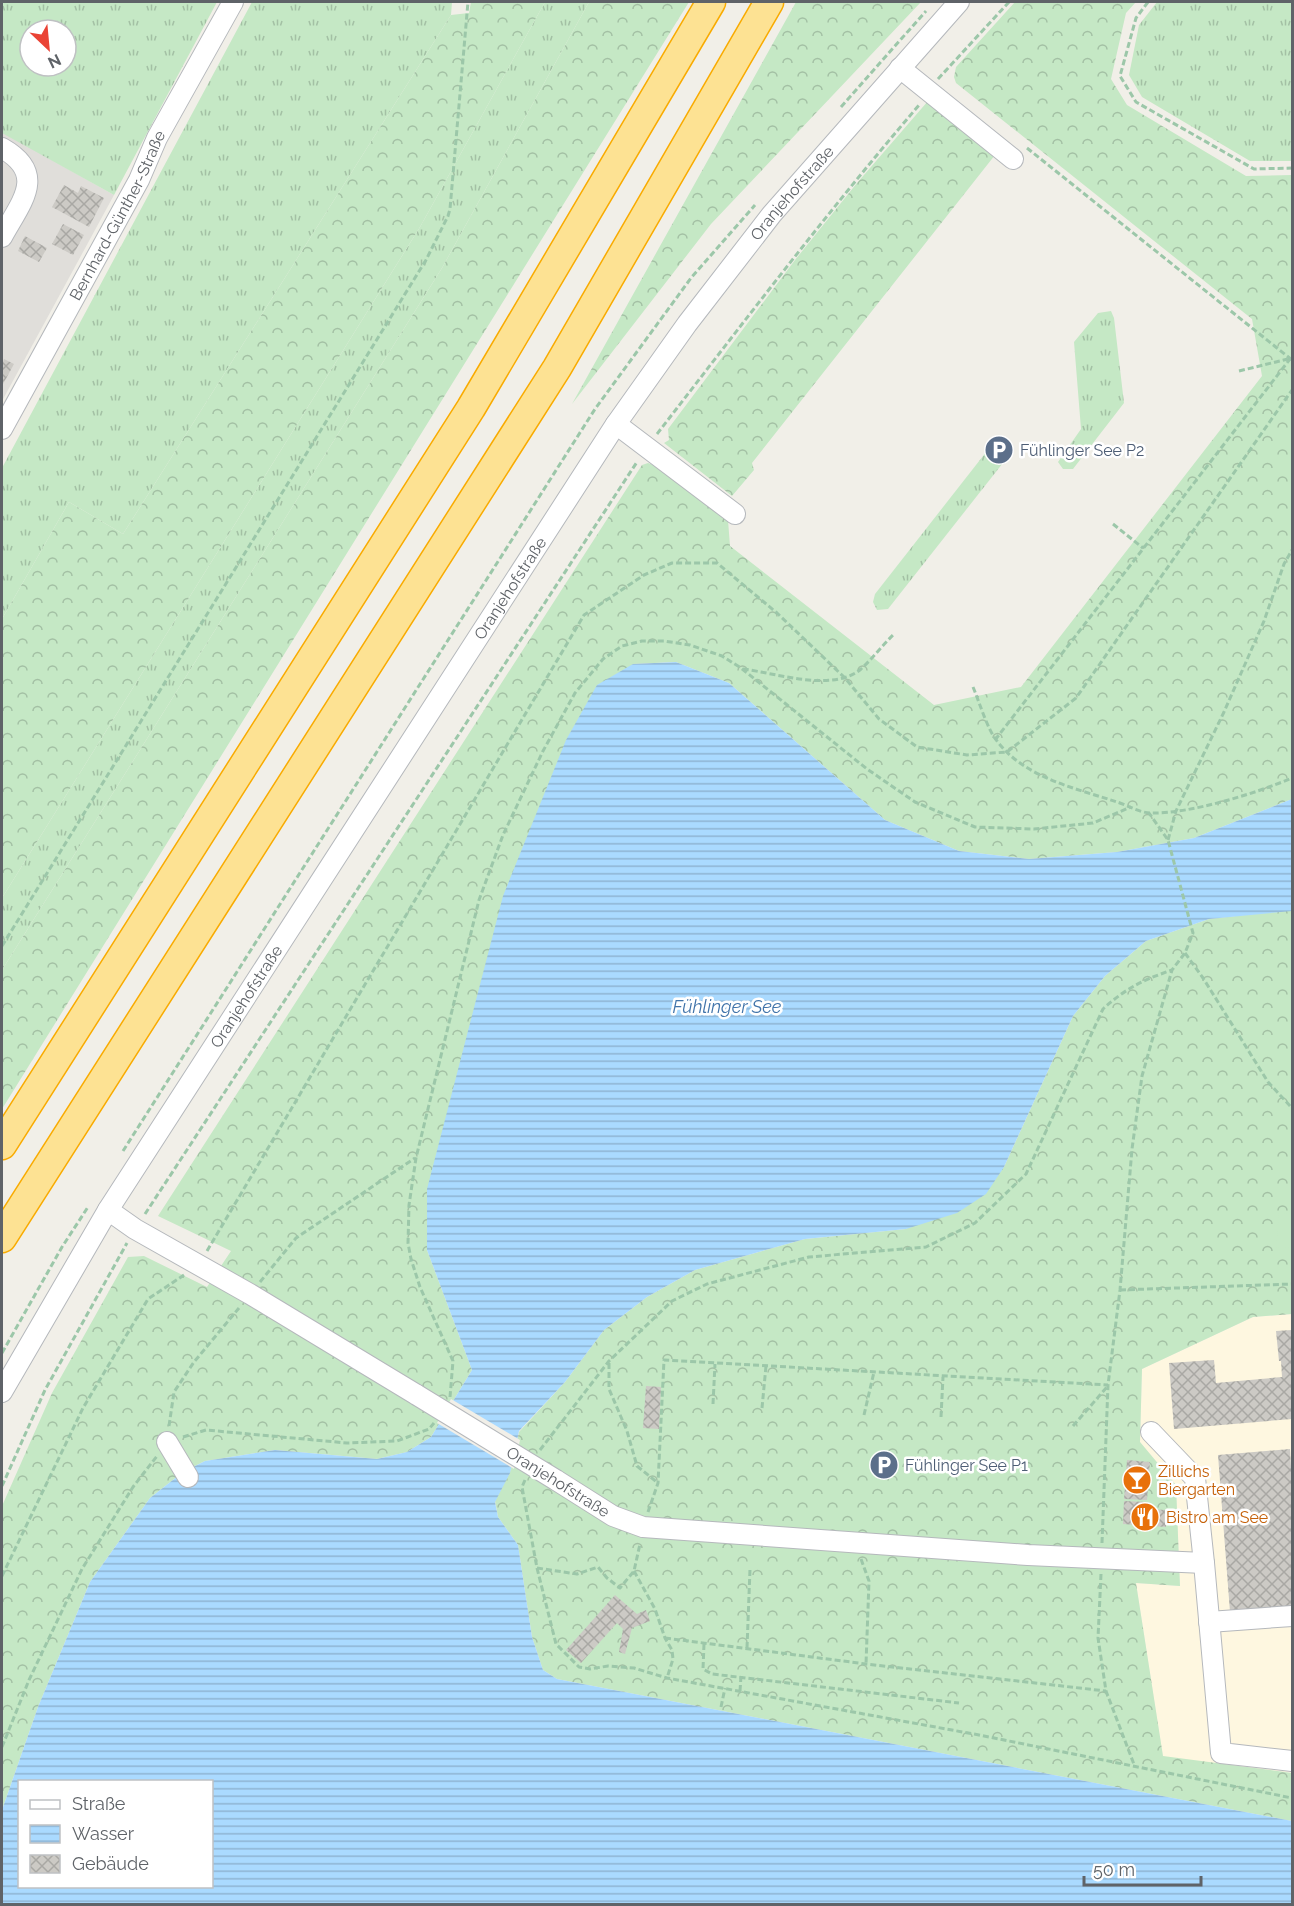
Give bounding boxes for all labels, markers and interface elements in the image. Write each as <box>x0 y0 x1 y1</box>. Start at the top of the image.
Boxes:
north arrow <box>18 18 78 78</box>
text: N <box>45 50 64 72</box>
street label: Bernhard-Günther-Straße <box>65 127 169 303</box>
street label: Oranjehofstraße <box>746 142 837 244</box>
parking icon: Fühlinger See P2 <box>983 434 1015 466</box>
place label: Fühlinger See P2 <box>1020 441 1144 460</box>
street label: Oranjehofstraße <box>470 533 550 643</box>
street label: Oranjehofstraße <box>206 942 286 1051</box>
water label: Fühlinger See <box>672 996 782 1017</box>
street label: Oranjehofstraße <box>503 1443 613 1521</box>
parking icon: Fühlinger See P1 <box>868 1449 900 1481</box>
place label: Fühlinger See P1 <box>905 1456 1028 1475</box>
place label: Zillichs Biergarten <box>1158 1462 1235 1499</box>
bar icon: Zillichs Biergarten <box>1121 1464 1153 1496</box>
restaurant icon: Bistro am See <box>1129 1501 1161 1533</box>
place label: Bistro am See <box>1166 1508 1268 1527</box>
legend <box>18 1780 213 1888</box>
text: Straße <box>72 1793 126 1814</box>
text: Wasser <box>72 1823 135 1844</box>
scale bar <box>1084 1849 1201 1887</box>
text: Gebäude <box>72 1853 149 1874</box>
text: 50 m <box>1093 1859 1135 1880</box>

